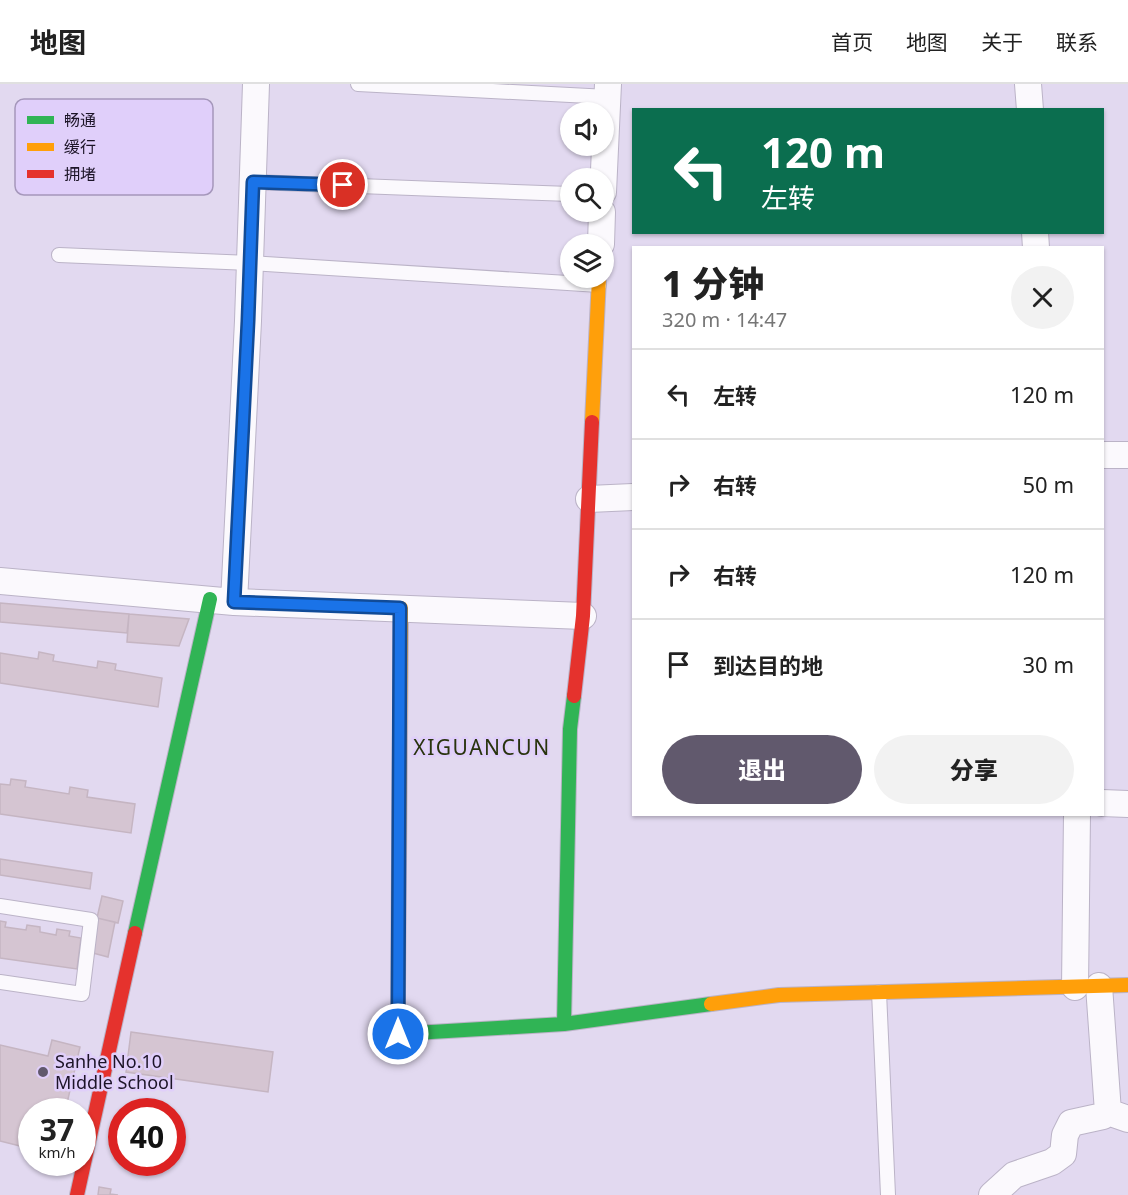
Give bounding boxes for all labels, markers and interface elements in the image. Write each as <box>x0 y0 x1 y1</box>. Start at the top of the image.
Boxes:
text: 地图 <box>30 23 86 61</box>
text: 首页 <box>831 28 873 56</box>
text: 地图 <box>906 28 948 56</box>
text: 关于 <box>981 28 1023 56</box>
text: 联系 <box>1056 28 1098 56</box>
legend <box>15 99 213 195</box>
map controls <box>560 102 614 288</box>
button: sound <box>560 102 614 156</box>
text: 畅通 <box>64 109 96 131</box>
text: 120 m <box>761 123 885 180</box>
icon: left <box>662 132 740 210</box>
text: 缓行 <box>64 136 96 158</box>
pin <box>317 159 368 210</box>
text: 拥堵 <box>64 163 96 185</box>
icon: arrive <box>326 168 359 201</box>
button: search <box>560 168 614 222</box>
text: 左转 <box>761 179 815 216</box>
button: layers <box>560 234 614 288</box>
text: 1 分钟 <box>662 259 764 308</box>
button: close <box>1011 266 1074 329</box>
text: 320 m · 14:47 <box>662 306 787 333</box>
icon: left <box>662 378 695 411</box>
text: 120 m <box>1010 379 1074 409</box>
text: 左转 <box>713 380 757 410</box>
icon: right <box>662 468 695 501</box>
text: 50 m <box>1023 469 1074 499</box>
text: 右转 <box>713 470 757 500</box>
icon: right <box>662 558 695 591</box>
text: 120 m <box>1010 559 1074 589</box>
text: 右转 <box>713 560 757 590</box>
icon: arrive <box>662 648 695 681</box>
text: 30 m <box>1023 649 1074 679</box>
text: 到达目的地 <box>713 650 823 680</box>
district label: XIGUANCUN <box>413 733 551 761</box>
button: 退出 <box>662 735 862 804</box>
button: 分享 <box>874 735 1074 804</box>
position arrow <box>366 1002 430 1066</box>
place label: Sanhe No.10 Middle School <box>55 1049 174 1094</box>
marker: Sanhe No.10 Middle School <box>36 1065 50 1079</box>
speed limit sign: 40 <box>108 1098 186 1176</box>
text: 37 <box>40 1109 74 1150</box>
text: km/h <box>39 1142 75 1162</box>

